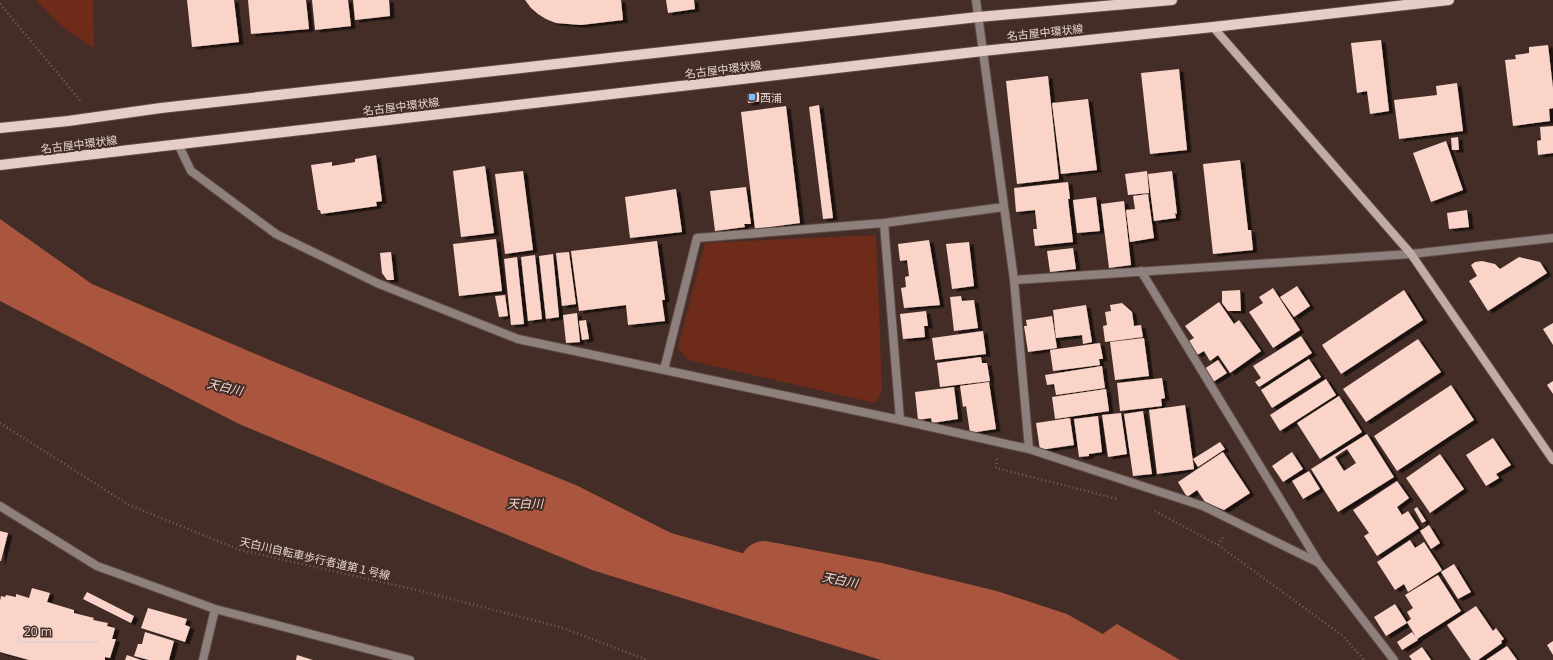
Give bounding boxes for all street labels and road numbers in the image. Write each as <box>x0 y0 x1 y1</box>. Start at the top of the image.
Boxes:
street label: 名古屋中環状線 <box>1006 21 1084 43</box>
street label: 名古屋中環状線 <box>684 57 762 81</box>
street label: 名古屋中環状線 <box>362 94 440 118</box>
street label: 名古屋中環状線 <box>40 132 118 156</box>
street label: 天白川自転車歩行者道第１号線 <box>238 533 392 583</box>

